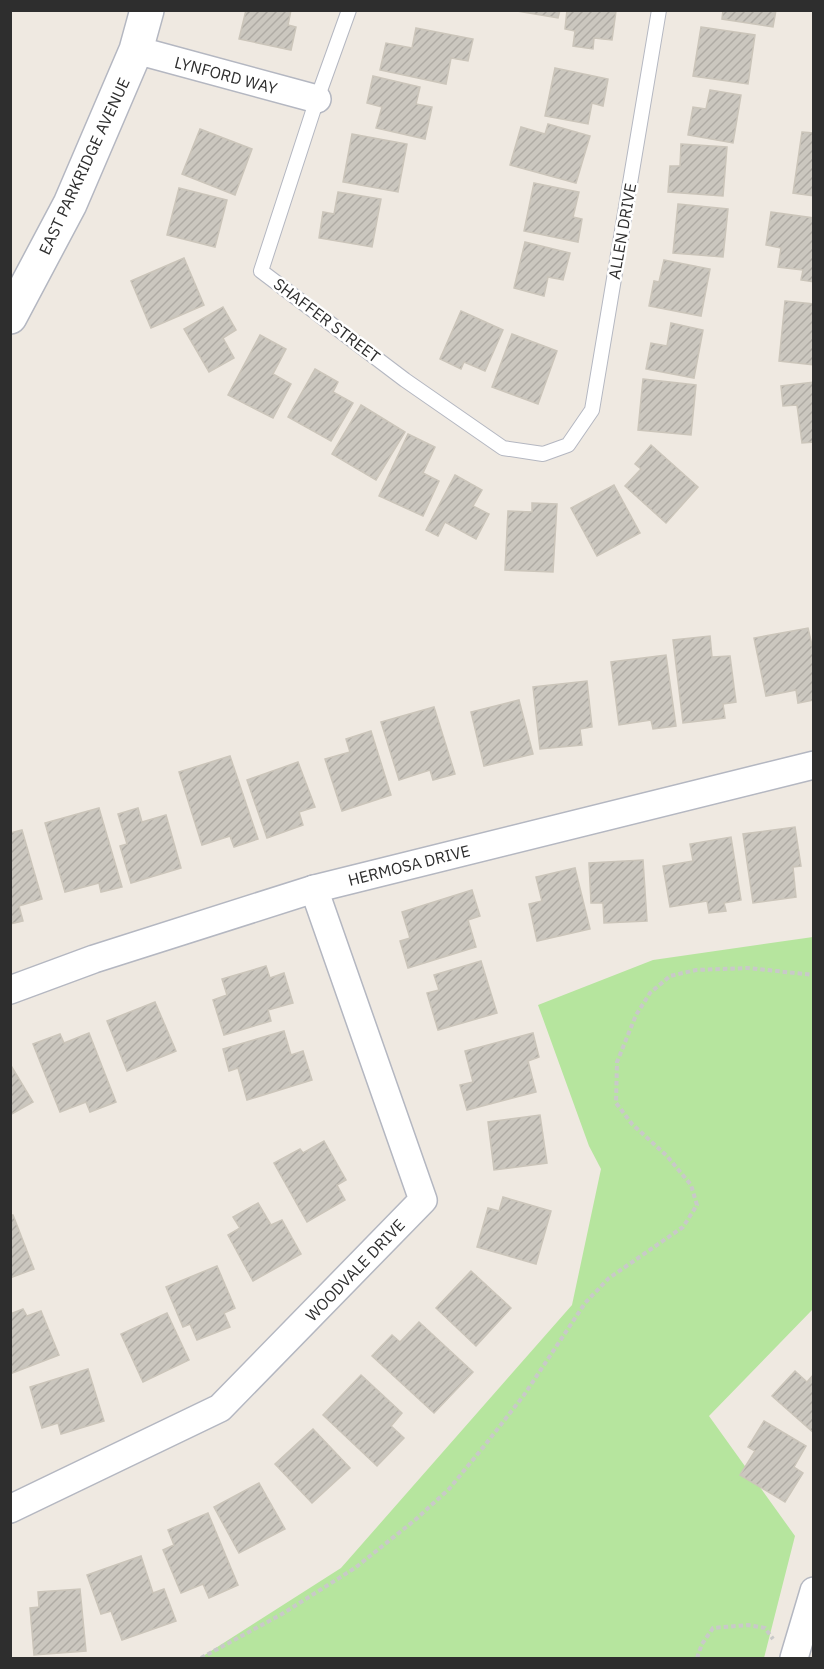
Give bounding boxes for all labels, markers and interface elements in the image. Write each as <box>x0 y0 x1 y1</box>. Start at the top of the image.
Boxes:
street label: LYNFORD WAY <box>172 52 280 98</box>
street label: EAST PARKRIDGE AVENUE <box>34 74 134 258</box>
street label: ALLEN DRIVE <box>604 181 640 281</box>
street label: SHAFFER STREET <box>270 273 384 367</box>
street label: HERMOSA DRIVE <box>346 840 472 890</box>
street label: WOODVALE DRIVE <box>301 1215 409 1325</box>

